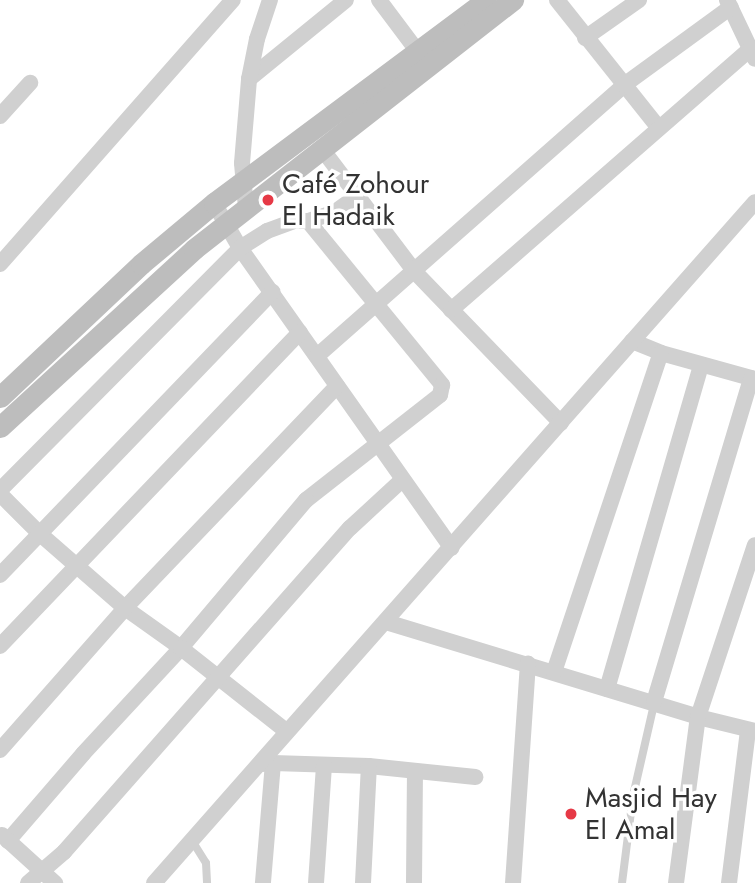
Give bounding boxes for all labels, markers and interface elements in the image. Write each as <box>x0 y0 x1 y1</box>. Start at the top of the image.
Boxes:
place label: Café Zohour El Hadaik <box>282 167 429 233</box>
marker: Café Zohour El Hadaik <box>260 192 276 208</box>
place label: Masjid Hay El Amal <box>585 781 717 847</box>
marker: Masjid Hay El Amal <box>563 806 579 822</box>

